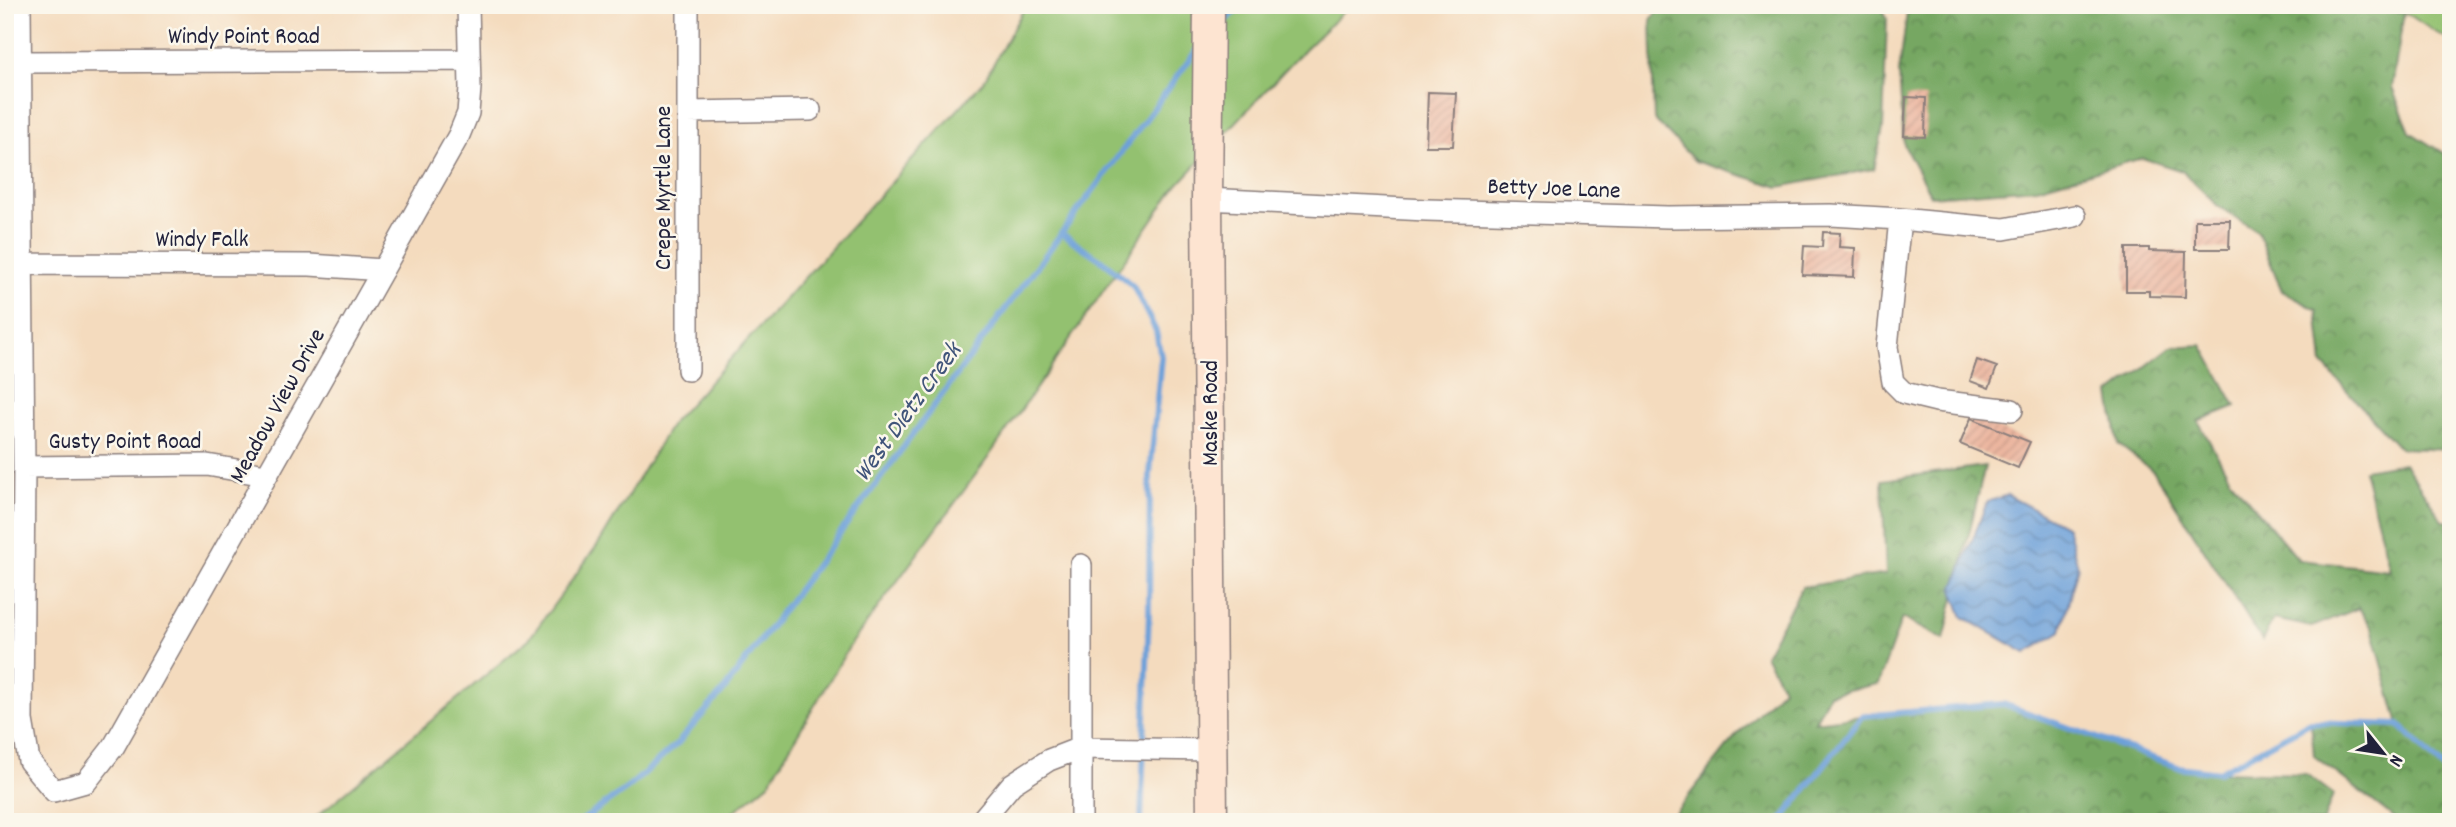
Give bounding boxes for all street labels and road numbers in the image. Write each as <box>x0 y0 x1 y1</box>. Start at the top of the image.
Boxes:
street label: Windy Point Road <box>168 21 320 55</box>
street label: Crepe Myrtle Lane <box>648 106 682 270</box>
street label: Betty Joe Lane <box>1487 171 1621 209</box>
street label: Windy Falk <box>155 224 249 258</box>
street label: Meadow View Drive <box>222 323 335 490</box>
street label: Maske Road <box>1195 360 1229 466</box>
street label: Gusty Point Road <box>49 426 201 460</box>

